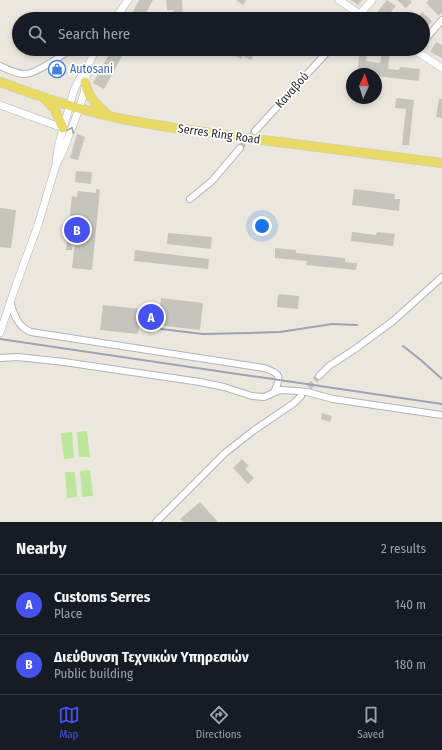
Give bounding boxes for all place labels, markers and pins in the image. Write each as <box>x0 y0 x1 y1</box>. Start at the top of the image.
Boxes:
shop icon: Autosani <box>47 59 67 79</box>
place label: Autosani <box>70 62 113 76</box>
pin: B <box>64 215 90 245</box>
pin: A <box>138 302 164 332</box>

